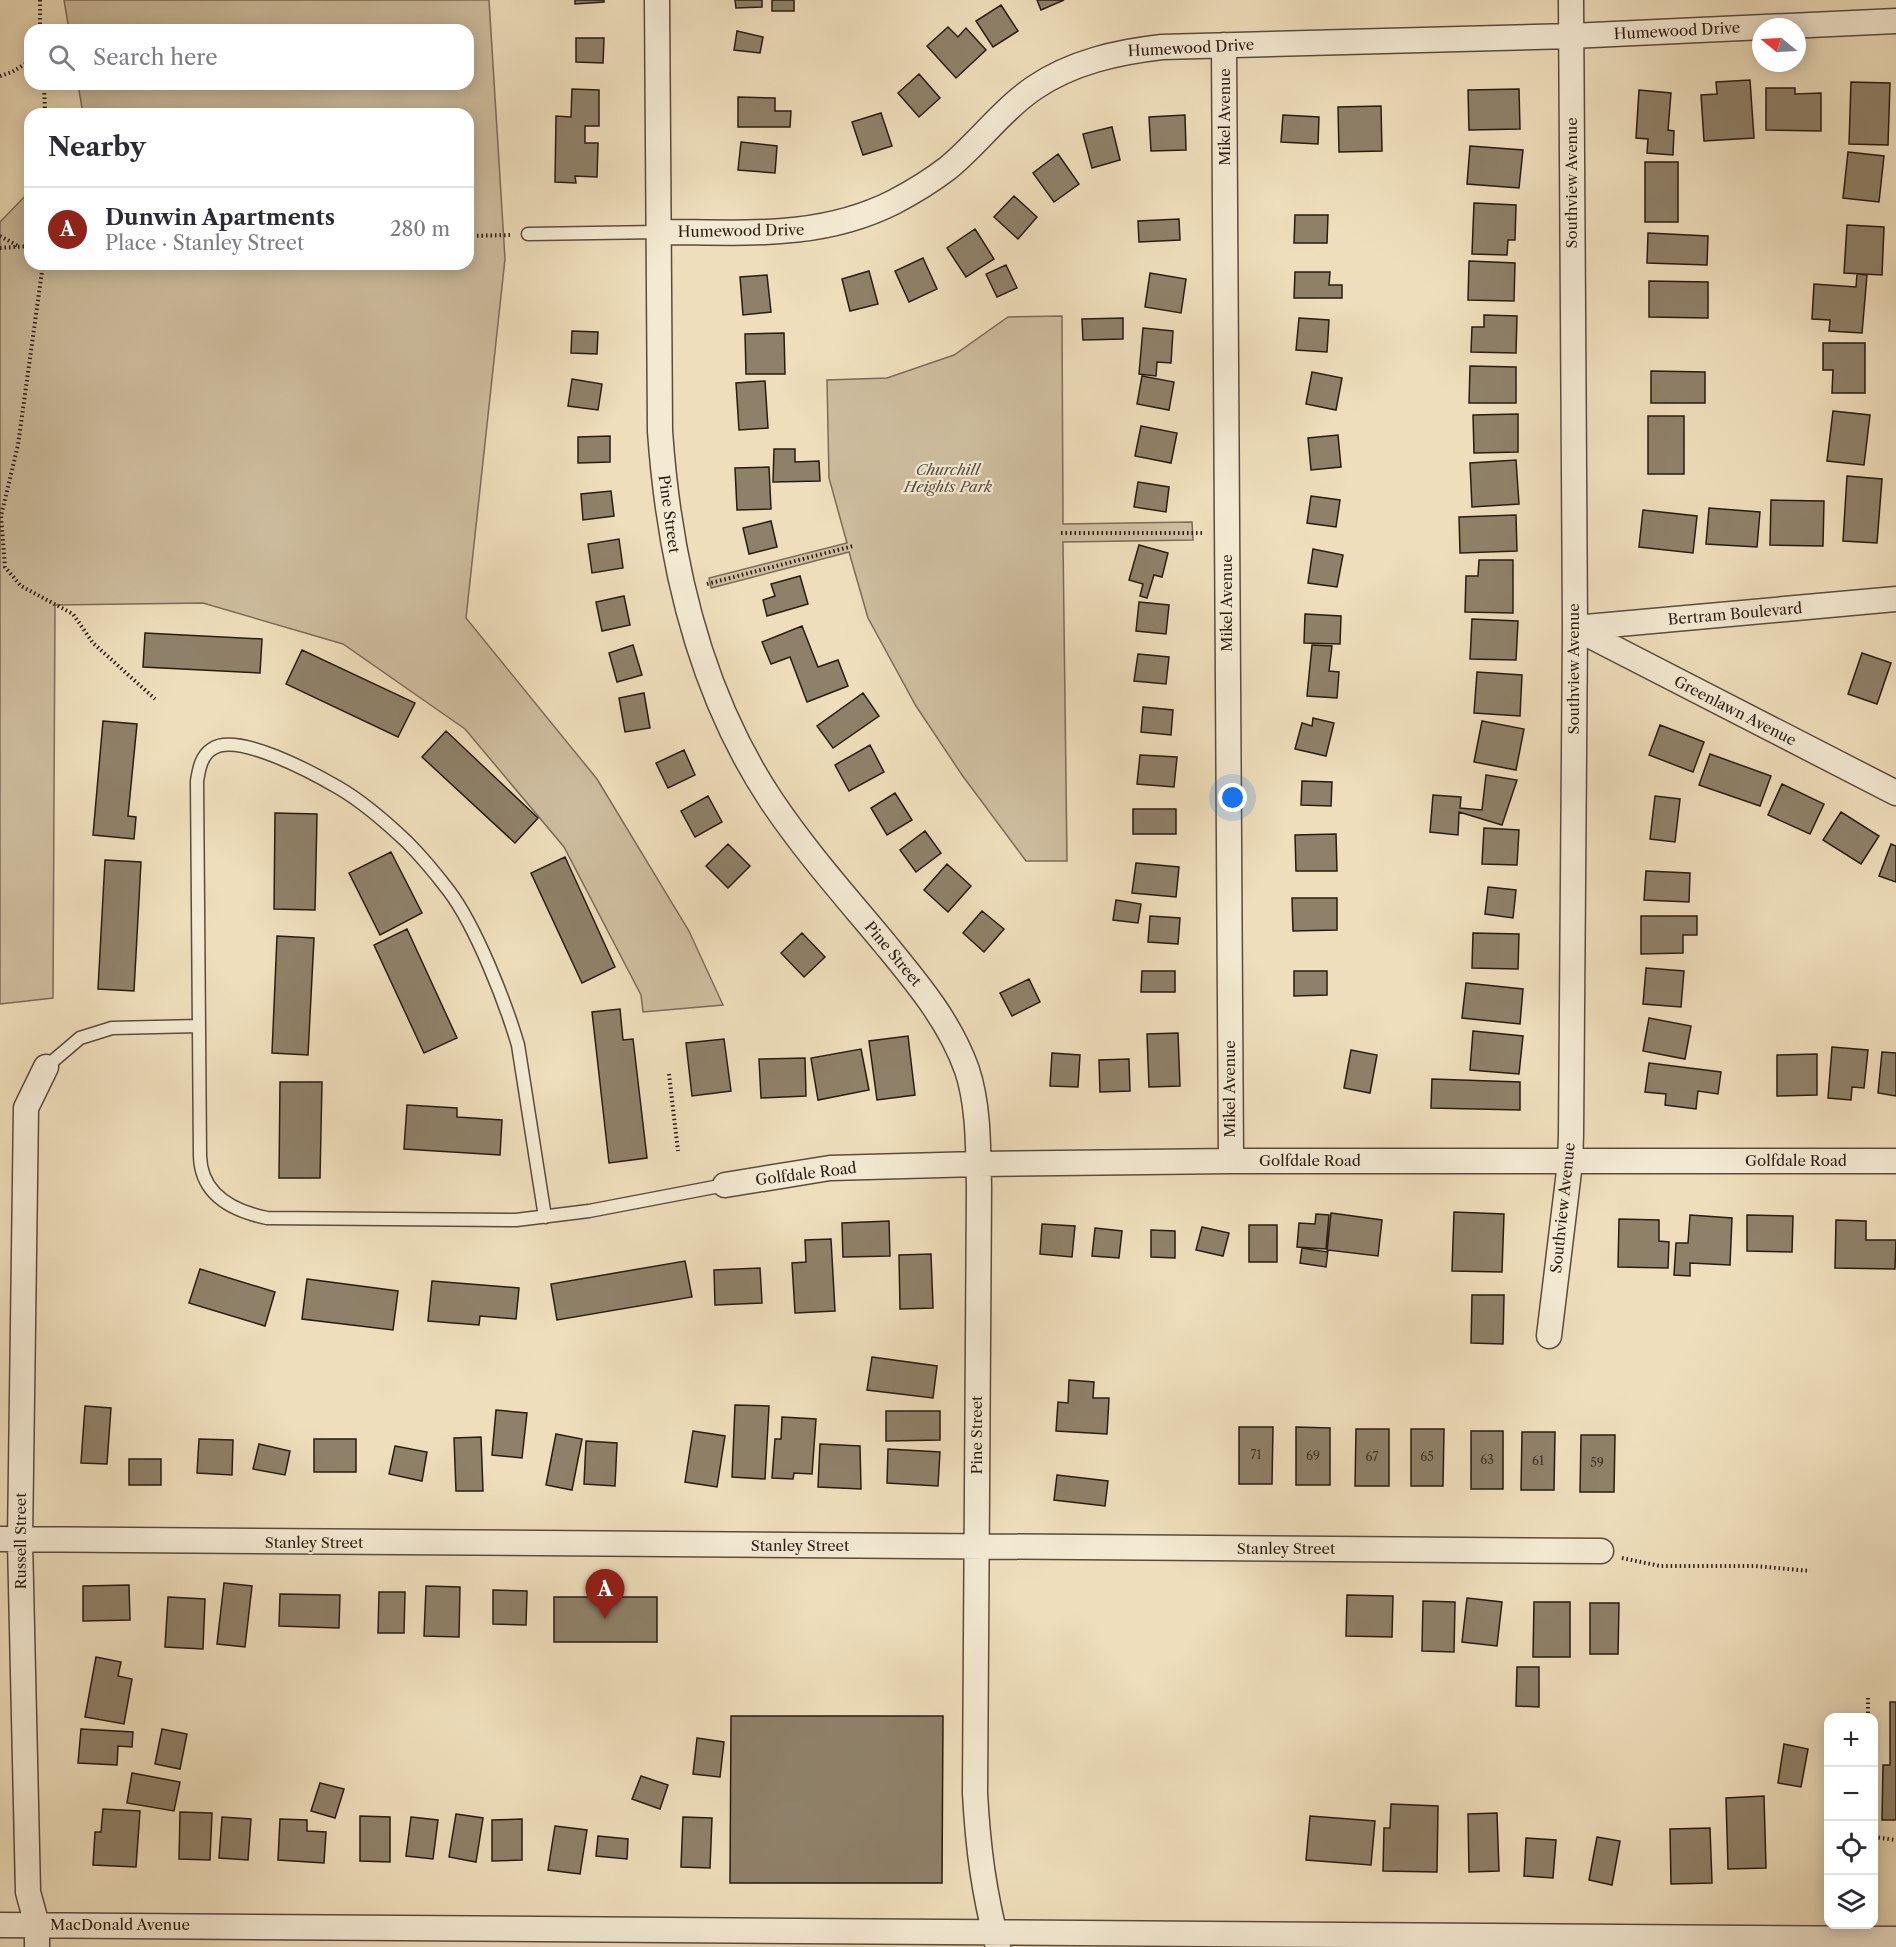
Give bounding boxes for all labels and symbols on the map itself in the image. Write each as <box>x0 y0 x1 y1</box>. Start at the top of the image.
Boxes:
street label: Humewood Drive <box>1613 18 1741 43</box>
north arrow <box>1752 18 1806 72</box>
street label: Humewood Drive <box>1127 35 1255 60</box>
street label: Mikel Avenue <box>1215 68 1234 166</box>
street label: Southview Avenue <box>1562 117 1581 249</box>
street label: Humewood Drive <box>678 220 804 241</box>
park label: Churchill Heights Park <box>903 460 992 496</box>
street label: Pine Street <box>655 474 684 555</box>
street label: Mikel Avenue <box>1217 554 1236 652</box>
street label: Bertram Boulevard <box>1667 598 1803 629</box>
street label: Southview Avenue <box>1564 603 1583 735</box>
street label: Greenlawn Avenue <box>1671 671 1800 750</box>
your location <box>1218 783 1247 812</box>
street label: Pine Street <box>861 917 926 990</box>
street label: Mikel Avenue <box>1220 1040 1239 1138</box>
street label: Southview Avenue <box>1546 1142 1579 1274</box>
street label: Golfdale Road <box>1259 1151 1361 1170</box>
street label: Golfdale Road <box>1745 1151 1847 1170</box>
street label: Golfdale Road <box>754 1158 858 1189</box>
street label: Pine Street <box>967 1395 986 1474</box>
house number: 71 <box>1251 1447 1261 1462</box>
house number: 69 <box>1306 1448 1320 1463</box>
house number: 67 <box>1366 1449 1378 1464</box>
house number: 65 <box>1420 1449 1434 1464</box>
house number: 63 <box>1480 1452 1494 1467</box>
house number: 61 <box>1532 1453 1544 1468</box>
house number: 59 <box>1590 1455 1604 1470</box>
street label: Russell Street <box>11 1492 30 1590</box>
street label: Stanley Street <box>265 1533 364 1552</box>
street label: Stanley Street <box>751 1536 850 1555</box>
street label: Stanley Street <box>1237 1539 1336 1558</box>
pin: A <box>586 1570 624 1619</box>
street label: MacDonald Avenue <box>50 1915 190 1934</box>

